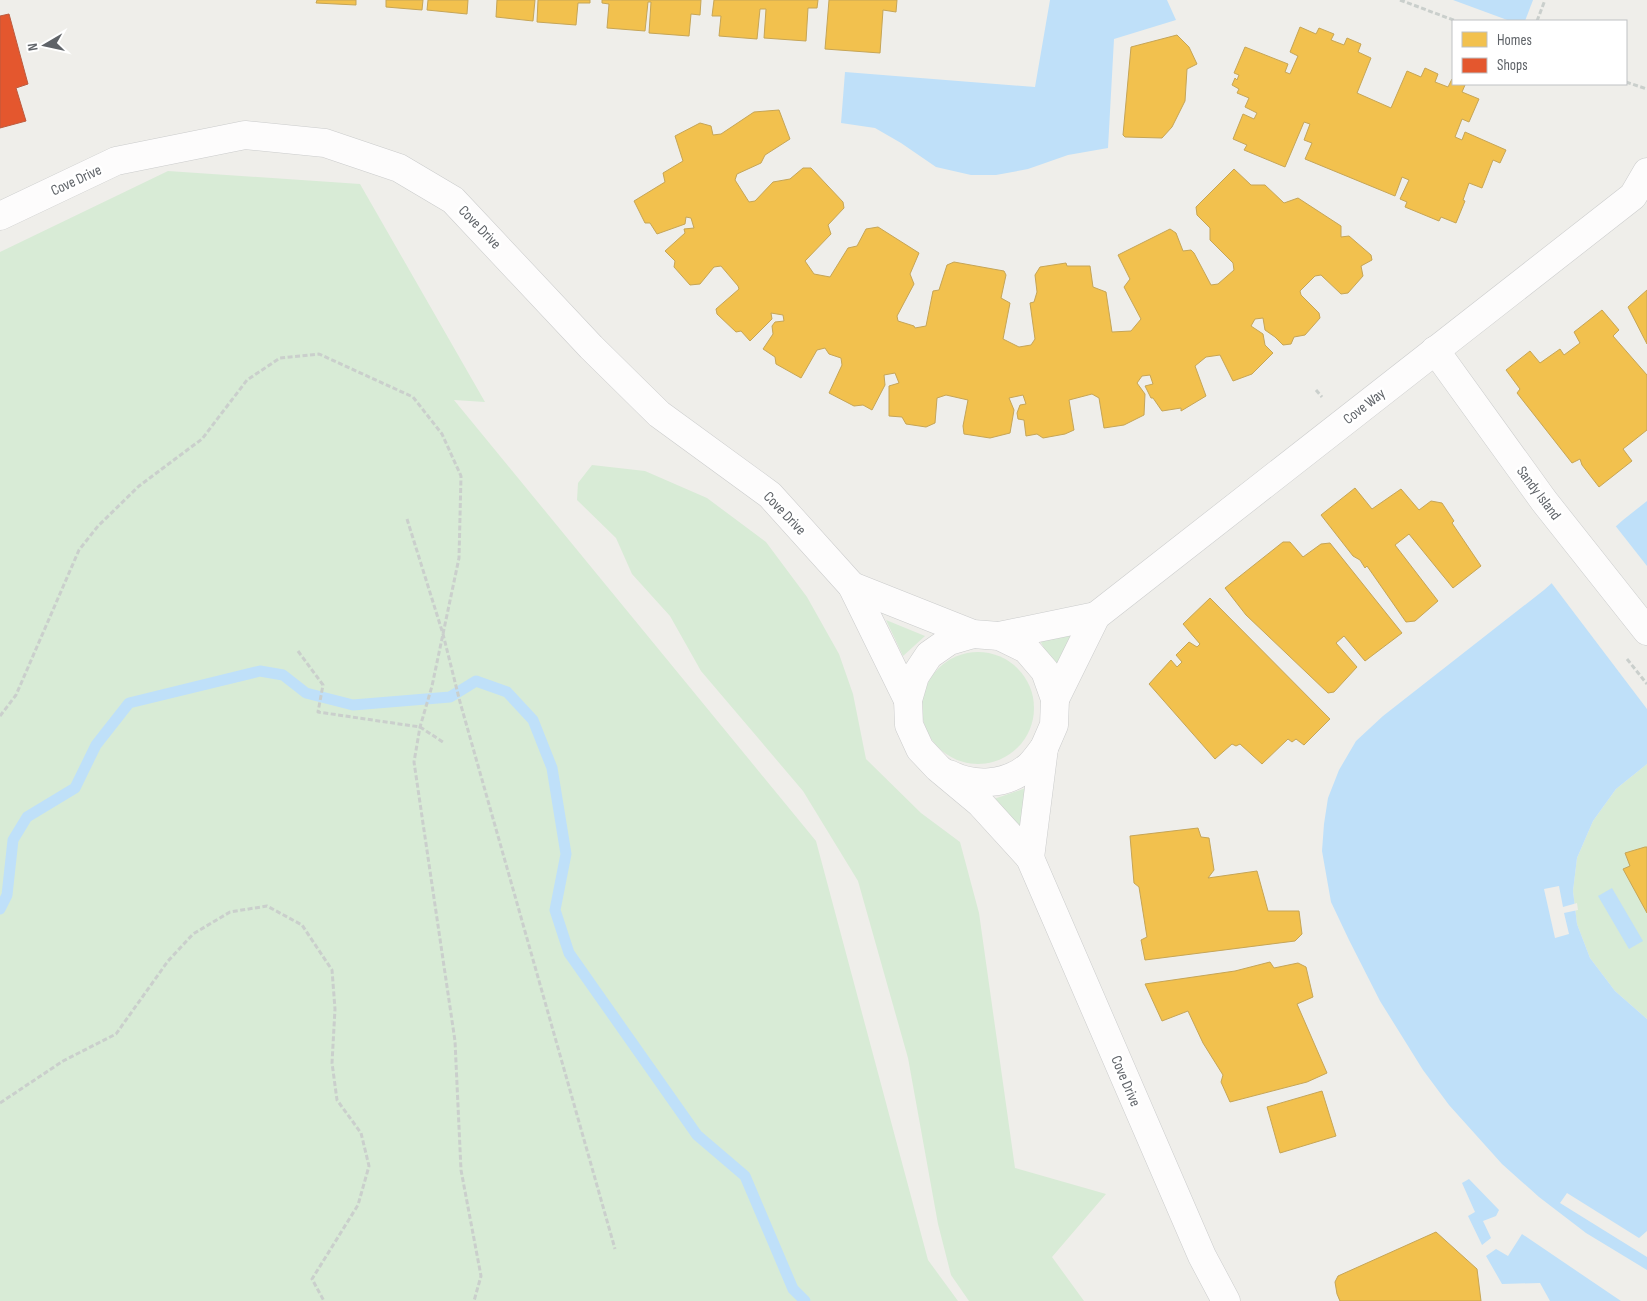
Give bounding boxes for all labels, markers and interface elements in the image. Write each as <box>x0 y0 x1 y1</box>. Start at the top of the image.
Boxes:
north arrow <box>20 20 70 70</box>
legend <box>1452 20 1627 85</box>
text: Homes <box>1497 31 1532 50</box>
text: N <box>24 42 42 52</box>
text: Shops <box>1497 56 1528 75</box>
street label: Cove Drive <box>48 161 104 200</box>
street label: Cove Drive <box>454 201 505 253</box>
street label: Cove Way <box>1339 384 1389 429</box>
street label: Sandy Island <box>1512 463 1565 524</box>
street label: Cove Drive <box>759 487 810 539</box>
street label: Cove Drive <box>1106 1053 1145 1110</box>

